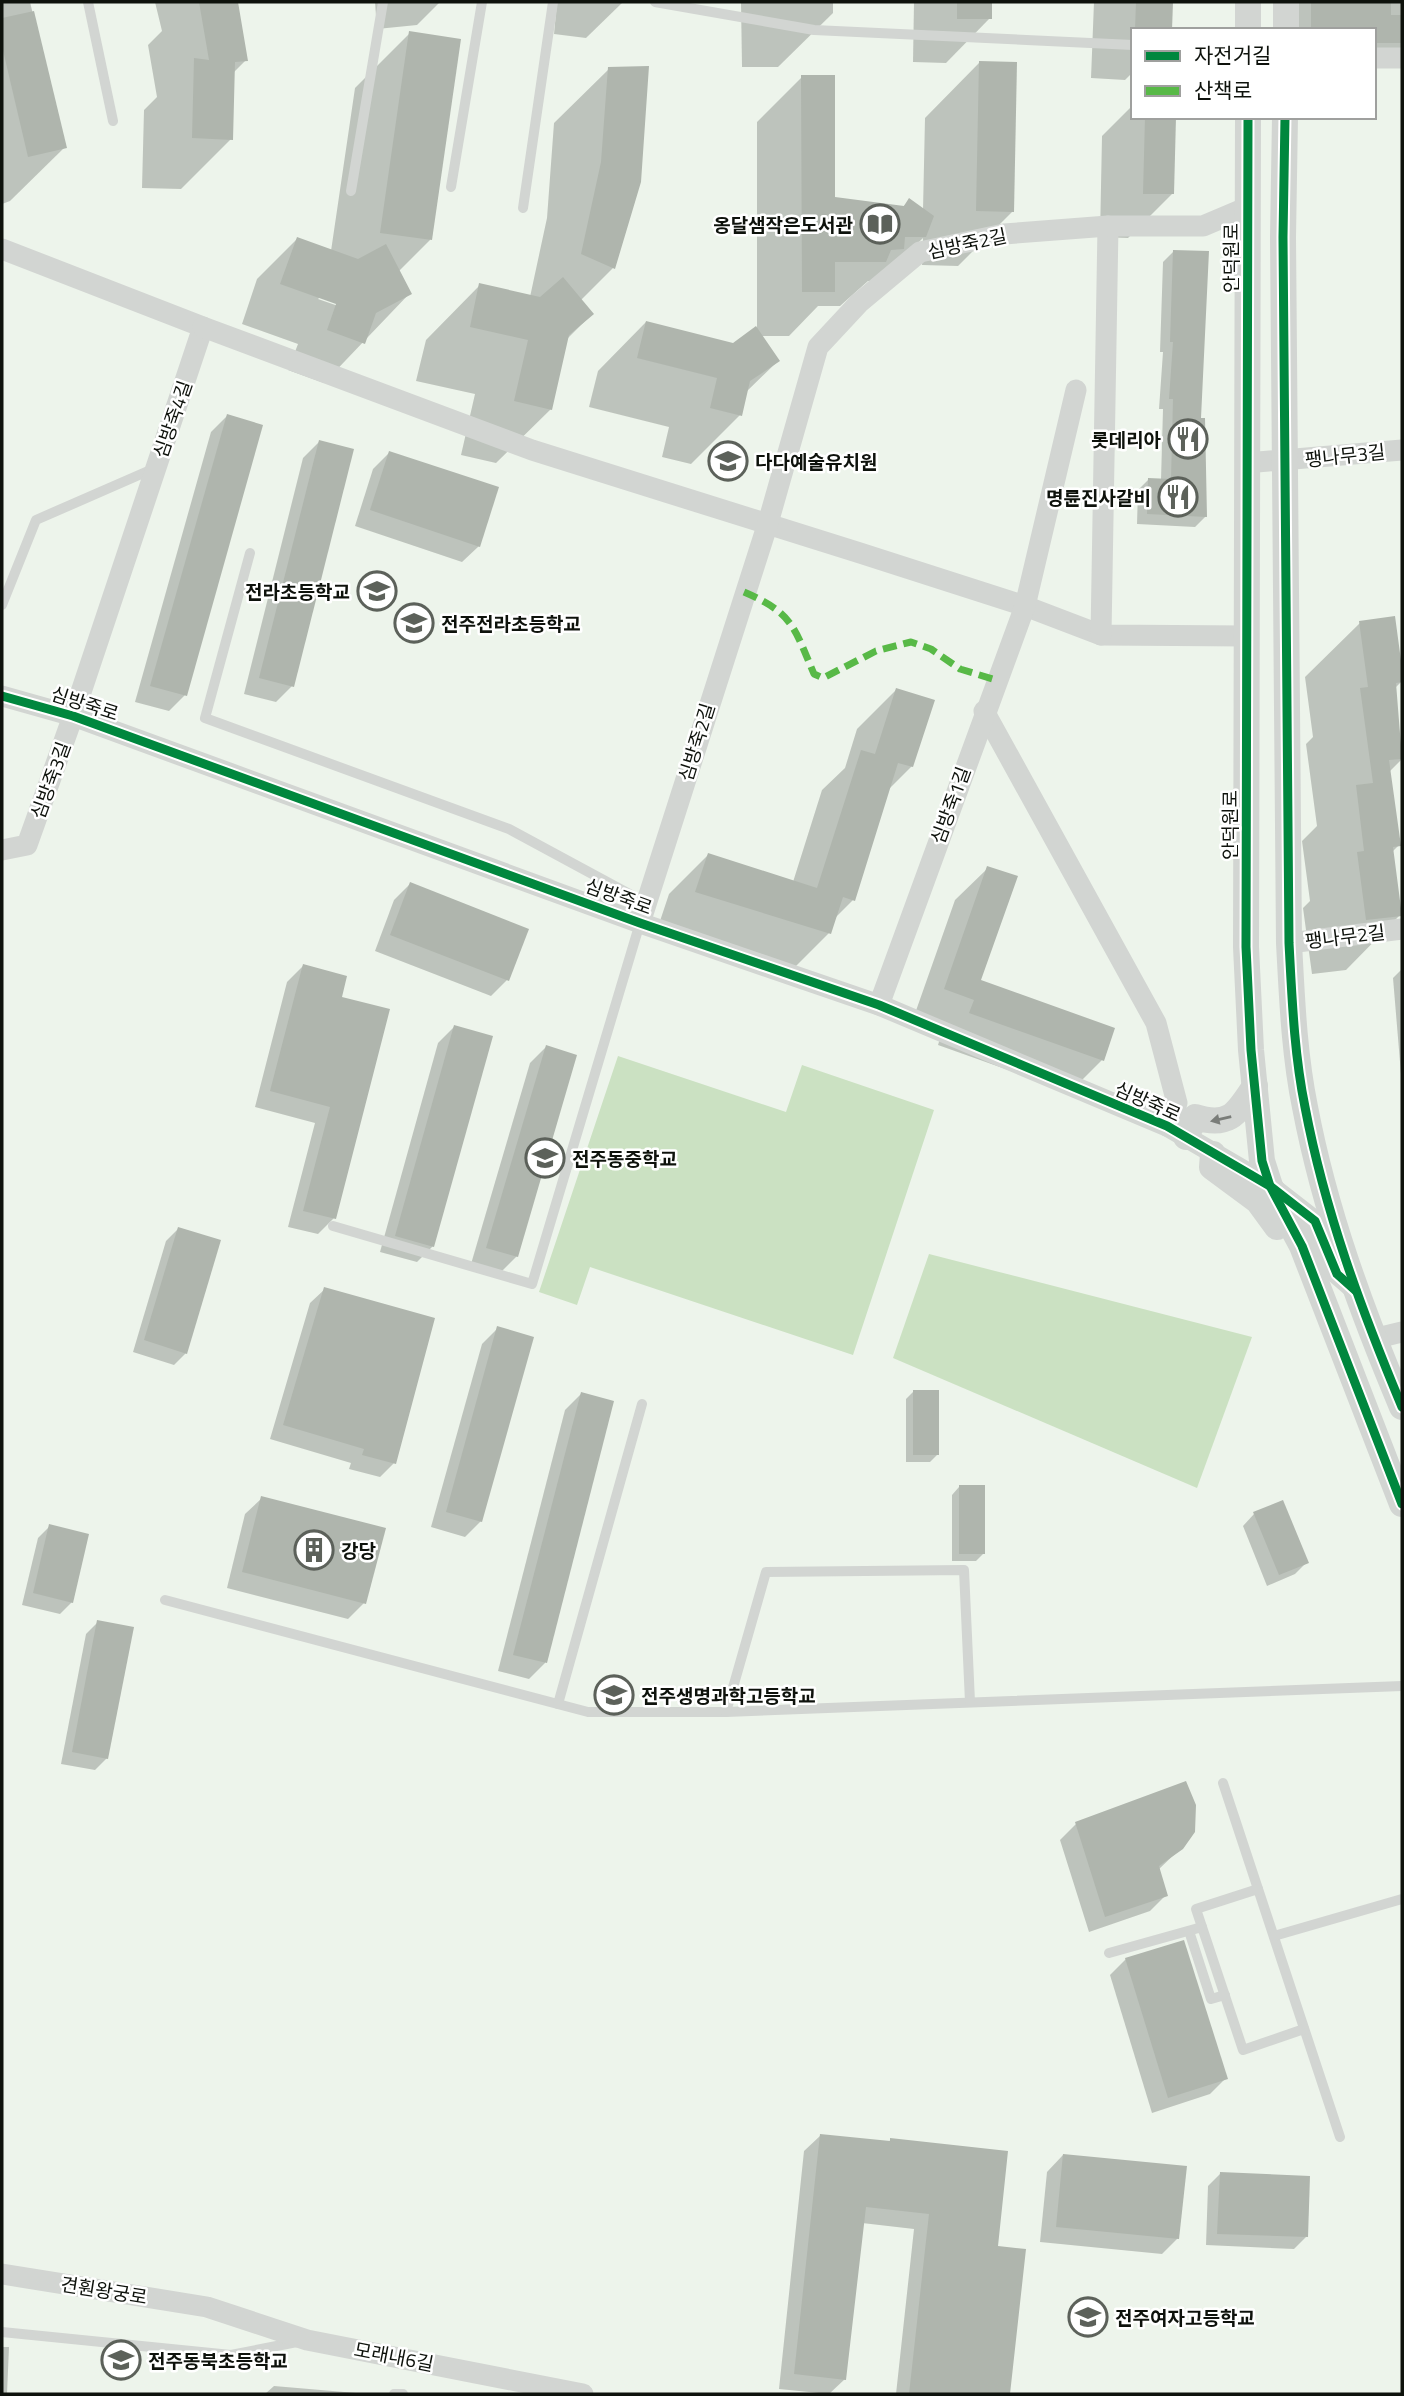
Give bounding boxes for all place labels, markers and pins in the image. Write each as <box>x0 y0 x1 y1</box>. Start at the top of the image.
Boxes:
library icon: 옹달샘작은도서관 <box>859 203 901 245</box>
place label: 옹달샘작은도서관 <box>713 210 854 239</box>
restaurant icon: 롯데리아 <box>1167 418 1209 460</box>
place label: 롯데리아 <box>1091 425 1162 454</box>
school or university icon: 다다예술유치원 <box>707 440 749 482</box>
place label: 다다예술유치원 <box>755 447 877 476</box>
restaurant icon: 명륜진사갈비 <box>1157 476 1199 518</box>
place label: 명륜진사갈비 <box>1046 483 1151 512</box>
school or university icon: 전라초등학교 <box>356 570 398 612</box>
place label: 전라초등학교 <box>245 577 350 606</box>
school or university icon: 전주전라초등학교 <box>393 602 435 644</box>
place label: 전주전라초등학교 <box>441 609 581 638</box>
school or university icon: 전주동중학교 <box>524 1137 566 1179</box>
place label: 전주동중학교 <box>572 1144 677 1173</box>
building icon: 강당 <box>293 1529 335 1571</box>
place label: 강당 <box>341 1536 376 1565</box>
school or university icon: 전주생명과학고등학교 <box>593 1674 635 1716</box>
place label: 전주생명과학고등학교 <box>641 1681 816 1710</box>
school or university icon: 전주여자고등학교 <box>1067 2296 1109 2338</box>
place label: 전주여자고등학교 <box>1115 2303 1255 2332</box>
school or university icon: 전주동북초등학교 <box>100 2339 142 2381</box>
place label: 전주동북초등학교 <box>148 2346 288 2375</box>

